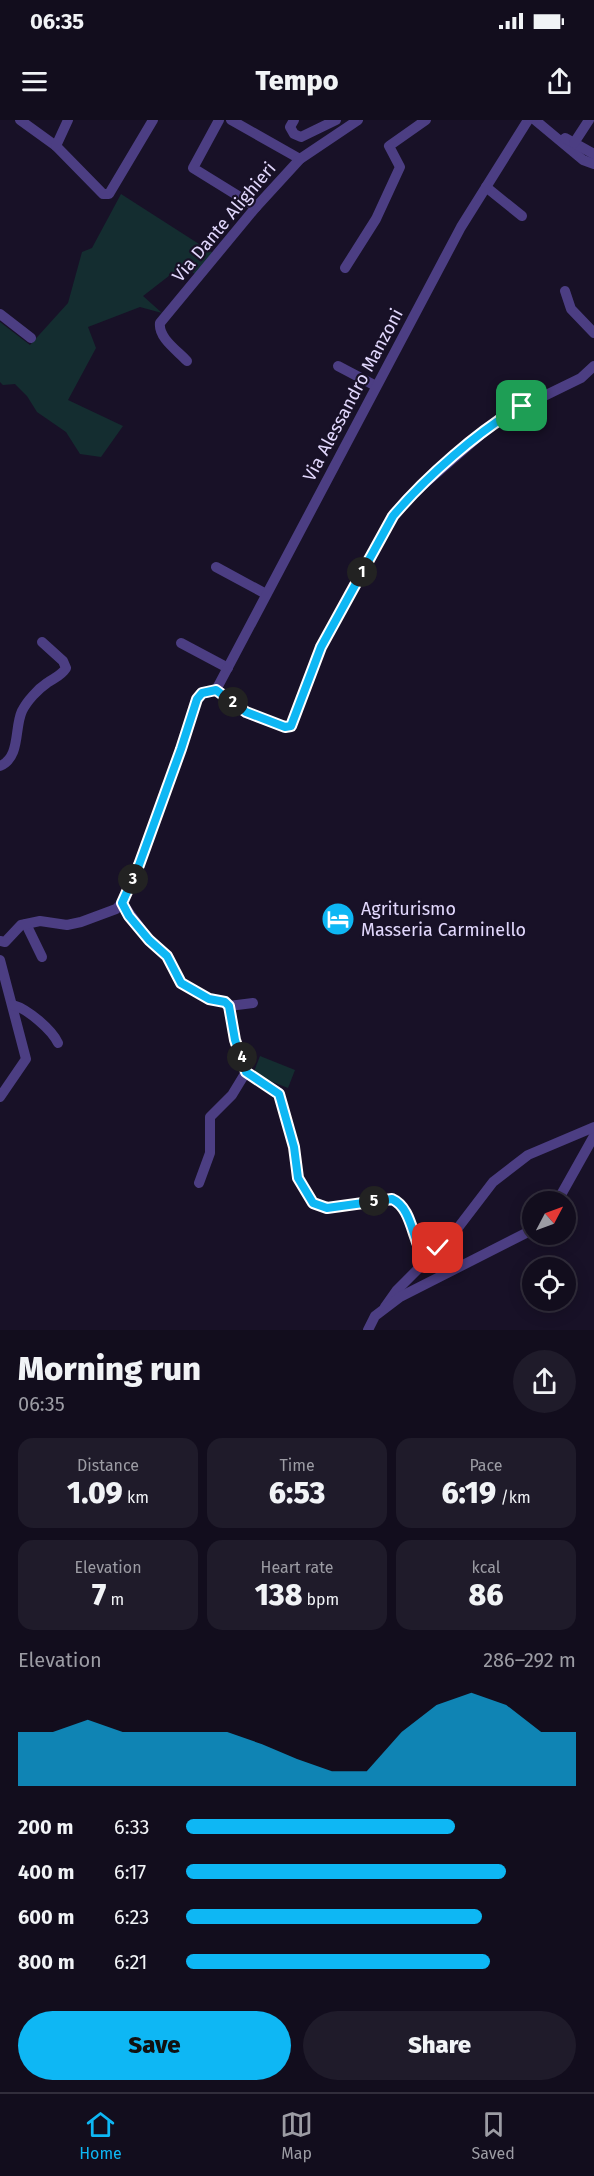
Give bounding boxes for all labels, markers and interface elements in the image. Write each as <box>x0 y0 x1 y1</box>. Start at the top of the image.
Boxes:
text: 06:35 <box>30 8 84 35</box>
icon: menu <box>18 65 51 98</box>
text: Tempo <box>256 65 338 97</box>
icon: share <box>543 65 576 98</box>
street label: Via Dante Alighieri <box>167 158 281 286</box>
street label: Via Alessandro Manzoni <box>298 305 408 485</box>
pin <box>496 380 547 431</box>
icon: arrive <box>505 389 538 422</box>
pin: 1 <box>347 557 377 587</box>
text: 1 <box>358 562 366 581</box>
pin: 2 <box>218 687 248 717</box>
text: 2 <box>229 692 237 711</box>
pin: 3 <box>118 864 148 894</box>
text: 3 <box>129 869 137 888</box>
place label: Agriturismo Masseria Carminello <box>361 898 526 941</box>
hotel icon: Agriturismo Masseria Carminello <box>320 901 356 937</box>
pin: 4 <box>227 1042 257 1072</box>
text: 4 <box>237 1047 247 1066</box>
pin: 5 <box>359 1186 389 1216</box>
text: 5 <box>370 1191 378 1210</box>
north arrow <box>522 1191 576 1245</box>
map controls <box>522 1191 576 1311</box>
pin <box>412 1222 463 1273</box>
icon: check <box>421 1231 454 1264</box>
button: locate <box>522 1257 576 1311</box>
text: Morning run <box>18 1349 201 1389</box>
button: share <box>513 1350 576 1413</box>
text: 06:35 <box>18 1392 65 1416</box>
text: Distance <box>77 1456 139 1475</box>
text: Time <box>279 1456 315 1475</box>
text: Pace <box>469 1456 503 1475</box>
text: 1.09 <box>67 1475 123 1511</box>
text: 6:53 <box>269 1475 325 1511</box>
text: 6:19 <box>441 1475 496 1511</box>
text: km <box>123 1488 149 1507</box>
text: /km <box>496 1488 531 1507</box>
text: Elevation <box>74 1558 142 1577</box>
text: Heart rate <box>261 1558 333 1577</box>
text: kcal <box>472 1558 500 1577</box>
text: 7 <box>92 1577 106 1613</box>
text: 138 <box>255 1577 302 1613</box>
text: 86 <box>469 1577 503 1613</box>
text: m <box>106 1590 124 1609</box>
text: bpm <box>302 1590 339 1609</box>
text: Elevation <box>18 1648 102 1672</box>
text: 286–292 m <box>483 1648 576 1672</box>
text: 200 m <box>18 1815 73 1839</box>
text: 6:33 <box>114 1815 150 1839</box>
text: 400 m <box>18 1860 74 1884</box>
text: 6:17 <box>114 1860 146 1884</box>
text: 600 m <box>18 1905 74 1929</box>
text: 6:23 <box>114 1905 149 1929</box>
text: 800 m <box>18 1950 75 1974</box>
text: 6:21 <box>114 1950 148 1974</box>
button: Save <box>18 2011 291 2080</box>
button: Share <box>303 2011 576 2080</box>
tab: Home <box>79 2108 122 2163</box>
tab: Map <box>280 2108 313 2163</box>
tab: Saved <box>472 2108 515 2163</box>

